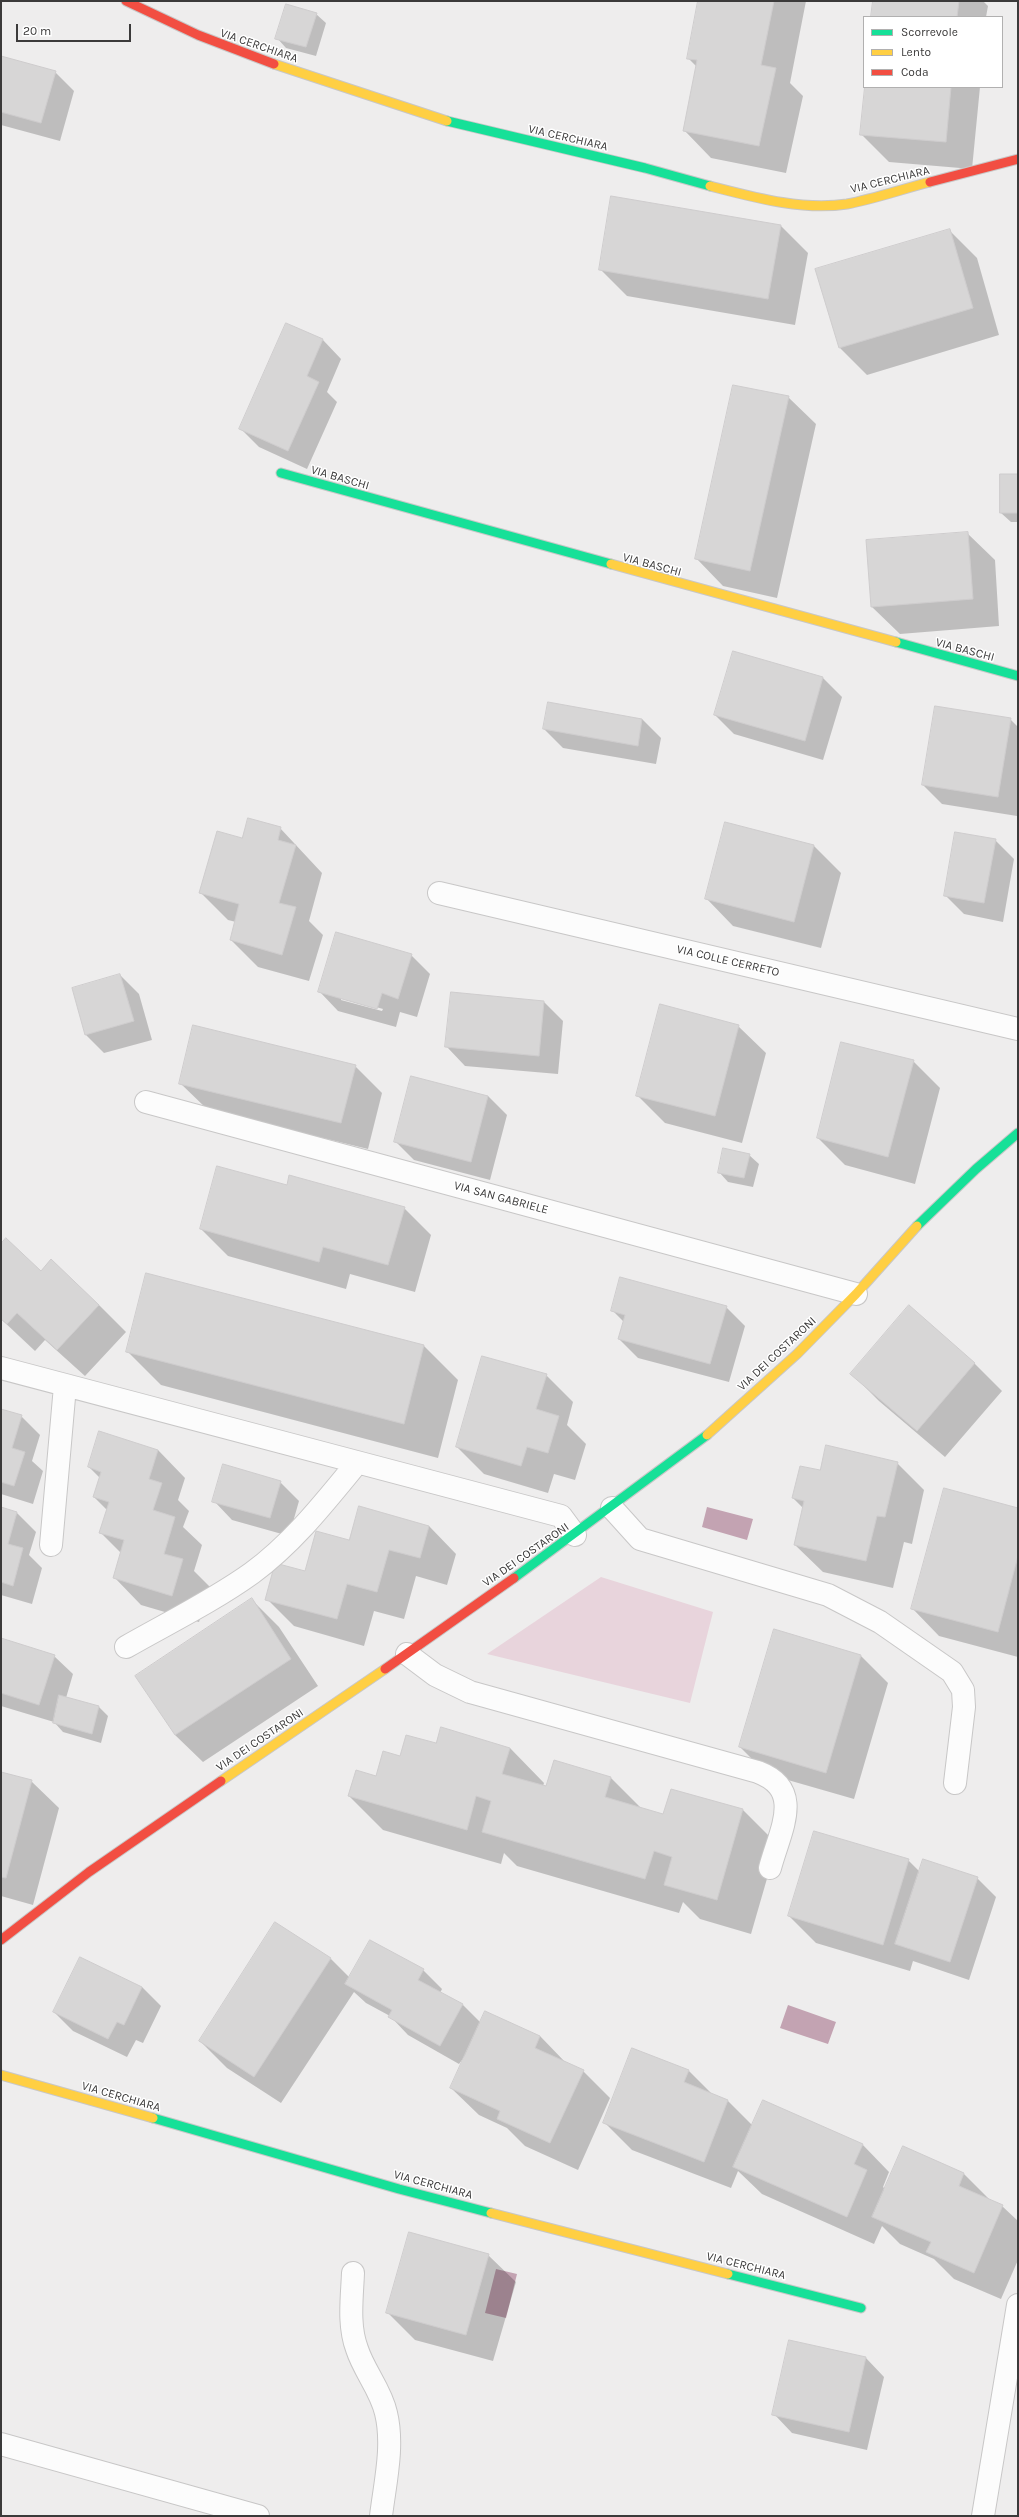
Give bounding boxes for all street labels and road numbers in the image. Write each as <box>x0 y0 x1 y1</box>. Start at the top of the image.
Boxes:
street label: VIA CERCHIARA <box>218 26 300 66</box>
street label: VIA CERCHIARA <box>527 122 609 154</box>
street label: VIA CERCHIARA <box>849 163 931 197</box>
street label: VIA BASCHI <box>309 463 371 493</box>
street label: VIA BASCHI <box>621 550 683 580</box>
street label: VIA BASCHI <box>934 635 996 665</box>
street label: VIA COLLE CERRETO <box>675 942 781 980</box>
street label: VIA SAN GABRIELE <box>452 1178 550 1218</box>
street label: VIA DEI COSTARONI <box>735 1314 819 1394</box>
street label: VIA DEI COSTARONI <box>480 1520 572 1590</box>
street label: VIA DEI COSTARONI <box>214 1705 306 1775</box>
street label: VIA CERCHIARA <box>80 2079 162 2115</box>
street label: VIA CERCHIARA <box>392 2168 474 2202</box>
street label: VIA CERCHIARA <box>705 2249 787 2283</box>

